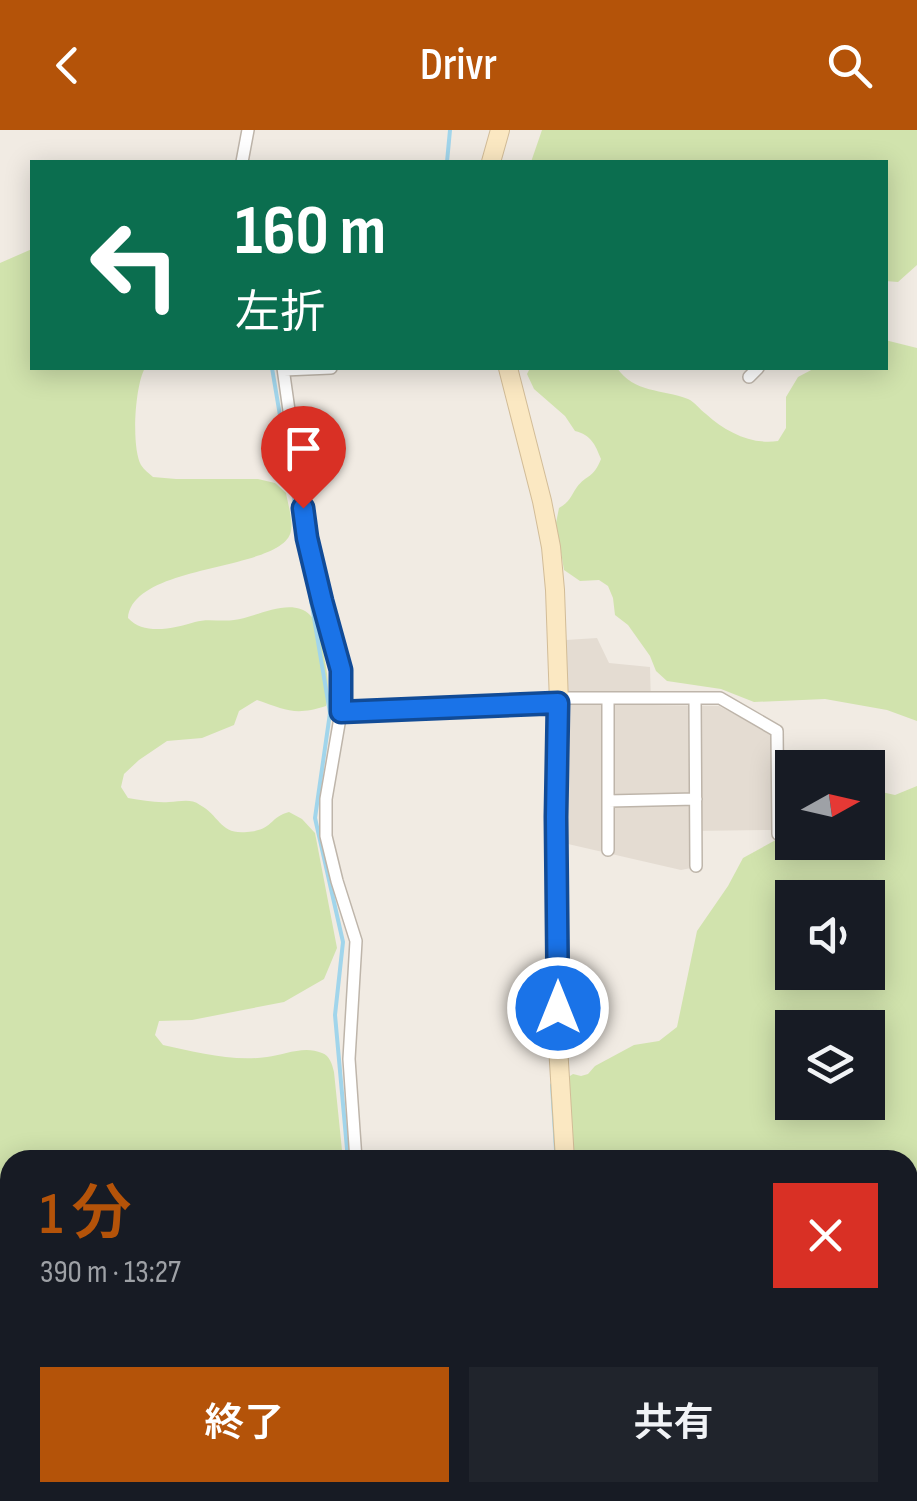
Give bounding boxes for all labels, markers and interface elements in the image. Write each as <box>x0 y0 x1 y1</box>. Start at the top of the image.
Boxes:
icon: back <box>40 38 95 93</box>
text: Drivr <box>420 38 497 93</box>
icon: search <box>822 38 877 93</box>
text: 160 m <box>235 190 386 274</box>
icon: left <box>70 200 200 330</box>
text: 左折 <box>235 286 325 341</box>
pin <box>261 406 346 509</box>
icon: arrive <box>276 421 331 476</box>
north arrow <box>775 750 885 860</box>
map controls <box>775 750 885 1120</box>
button: sound <box>775 880 885 990</box>
position arrow <box>506 956 610 1060</box>
button: layers <box>775 1010 885 1120</box>
text: 1 分 <box>40 1179 132 1251</box>
button: close <box>773 1183 878 1288</box>
text: 390 m · 13:27 <box>40 1253 181 1292</box>
button: 終了 <box>40 1367 449 1482</box>
button: 共有 <box>469 1367 878 1482</box>

